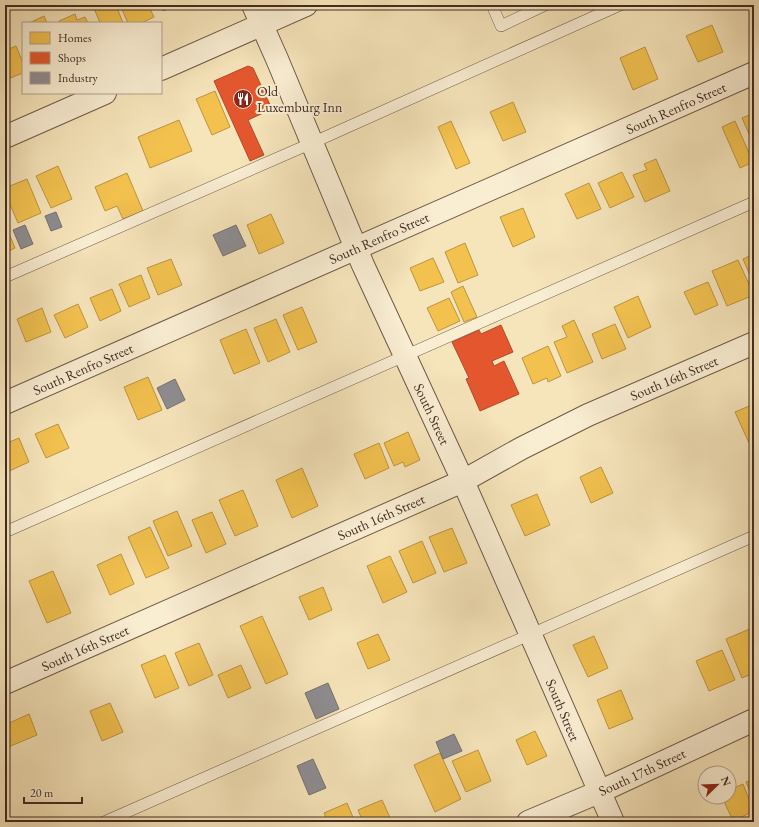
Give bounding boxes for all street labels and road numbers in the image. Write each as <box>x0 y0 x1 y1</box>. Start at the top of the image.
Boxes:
street label: South Renfro Street <box>623 78 729 138</box>
street label: South Renfro Street <box>326 208 432 268</box>
street label: South Renfro Street <box>30 339 136 399</box>
street label: South 16th Street <box>627 351 721 405</box>
street label: South Street <box>410 380 454 448</box>
street label: South 16th Street <box>334 489 428 544</box>
street label: South 16th Street <box>38 620 132 675</box>
street label: South Street <box>542 676 584 744</box>
street label: South 17th Street <box>596 744 689 800</box>

